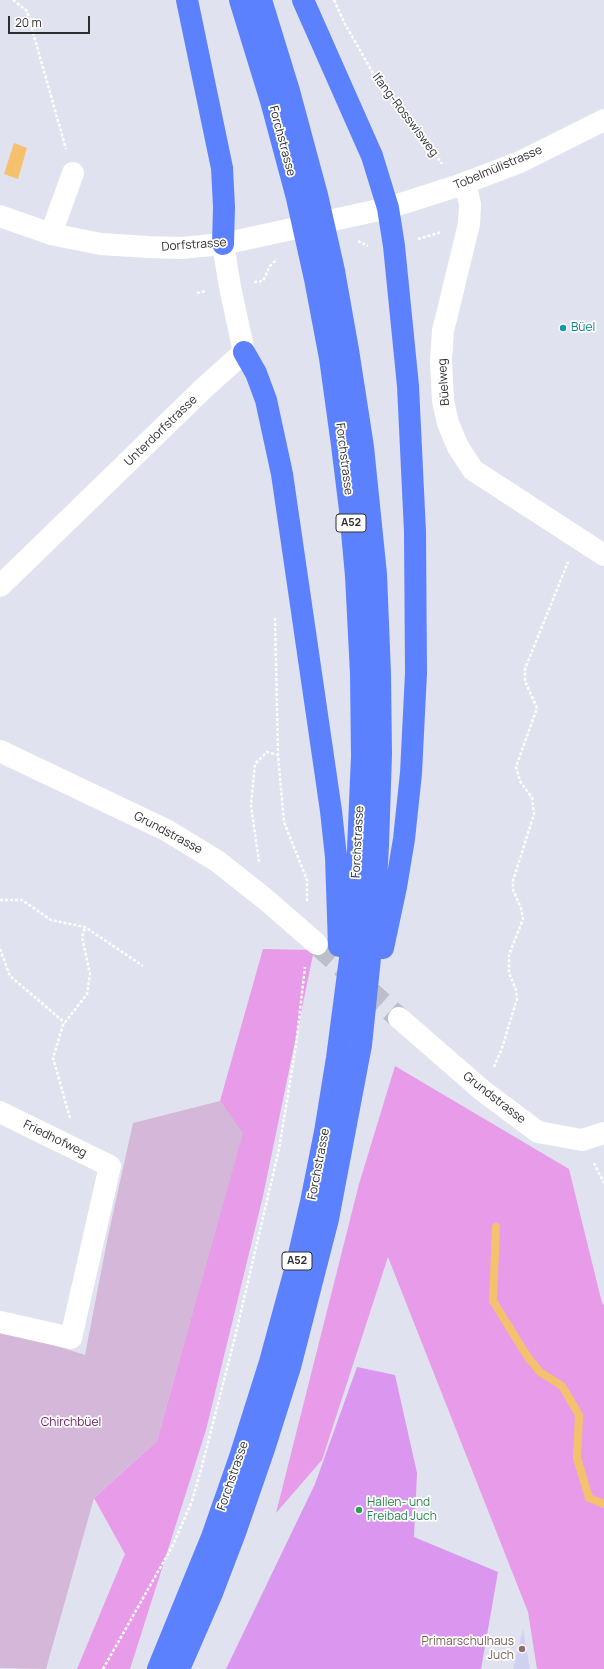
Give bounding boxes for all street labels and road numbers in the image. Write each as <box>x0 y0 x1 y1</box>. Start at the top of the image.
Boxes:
street label: Ifang-Rosswisweg <box>369 70 441 160</box>
street label: Forchstrasse <box>266 104 298 178</box>
street label: Tobelmülistrasse <box>452 143 544 193</box>
street label: Dorfstrasse <box>161 236 227 254</box>
street label: Büelweg <box>435 358 453 406</box>
street label: Unterdorfstrasse <box>122 393 200 469</box>
street label: Forchstrasse <box>332 422 356 496</box>
road number: A52 <box>336 514 366 532</box>
street label: Forchstrasse <box>349 805 367 879</box>
street label: Grundstrasse <box>131 809 205 857</box>
street label: Grundstrasse <box>460 1069 528 1127</box>
street label: Friedhofweg <box>21 1117 89 1161</box>
street label: Forchstrasse <box>305 1127 333 1201</box>
road number: A52 <box>282 1252 312 1270</box>
street label: Forchstrasse <box>214 1439 252 1513</box>

